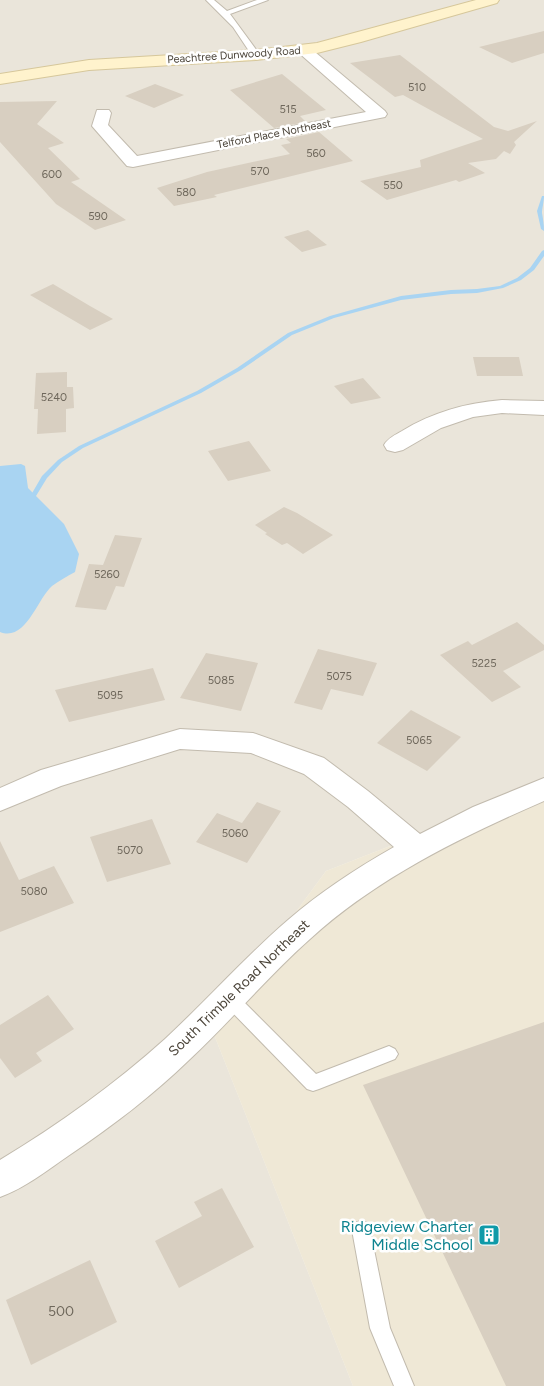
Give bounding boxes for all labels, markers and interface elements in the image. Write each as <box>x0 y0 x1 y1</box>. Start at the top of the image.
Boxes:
street label: Peachtree Dunwoody Road <box>167 44 301 66</box>
house number: 510 <box>408 81 426 94</box>
house number: 515 <box>279 103 297 116</box>
street label: Telford Place Northeast <box>216 117 332 151</box>
house number: 560 <box>306 147 326 160</box>
house number: 570 <box>250 165 270 178</box>
house number: 600 <box>42 168 62 181</box>
house number: 550 <box>383 179 403 192</box>
house number: 580 <box>176 186 196 199</box>
house number: 590 <box>88 210 108 223</box>
house number: 5240 <box>41 391 67 404</box>
house number: 5260 <box>94 568 120 581</box>
house number: 5225 <box>472 657 496 670</box>
house number: 5075 <box>326 670 352 683</box>
house number: 5085 <box>208 674 234 687</box>
house number: 5095 <box>97 689 123 702</box>
house number: 5065 <box>406 734 432 747</box>
house number: 5060 <box>222 827 248 840</box>
house number: 5070 <box>117 844 143 857</box>
house number: 5080 <box>20 885 48 898</box>
street label: South Trimble Road Northeast <box>165 916 313 1060</box>
place label: Ridgeview Charter Middle School <box>341 1217 474 1254</box>
building icon: Ridgeview Charter Middle School <box>477 1223 501 1247</box>
house number: 500 <box>48 1303 74 1320</box>

